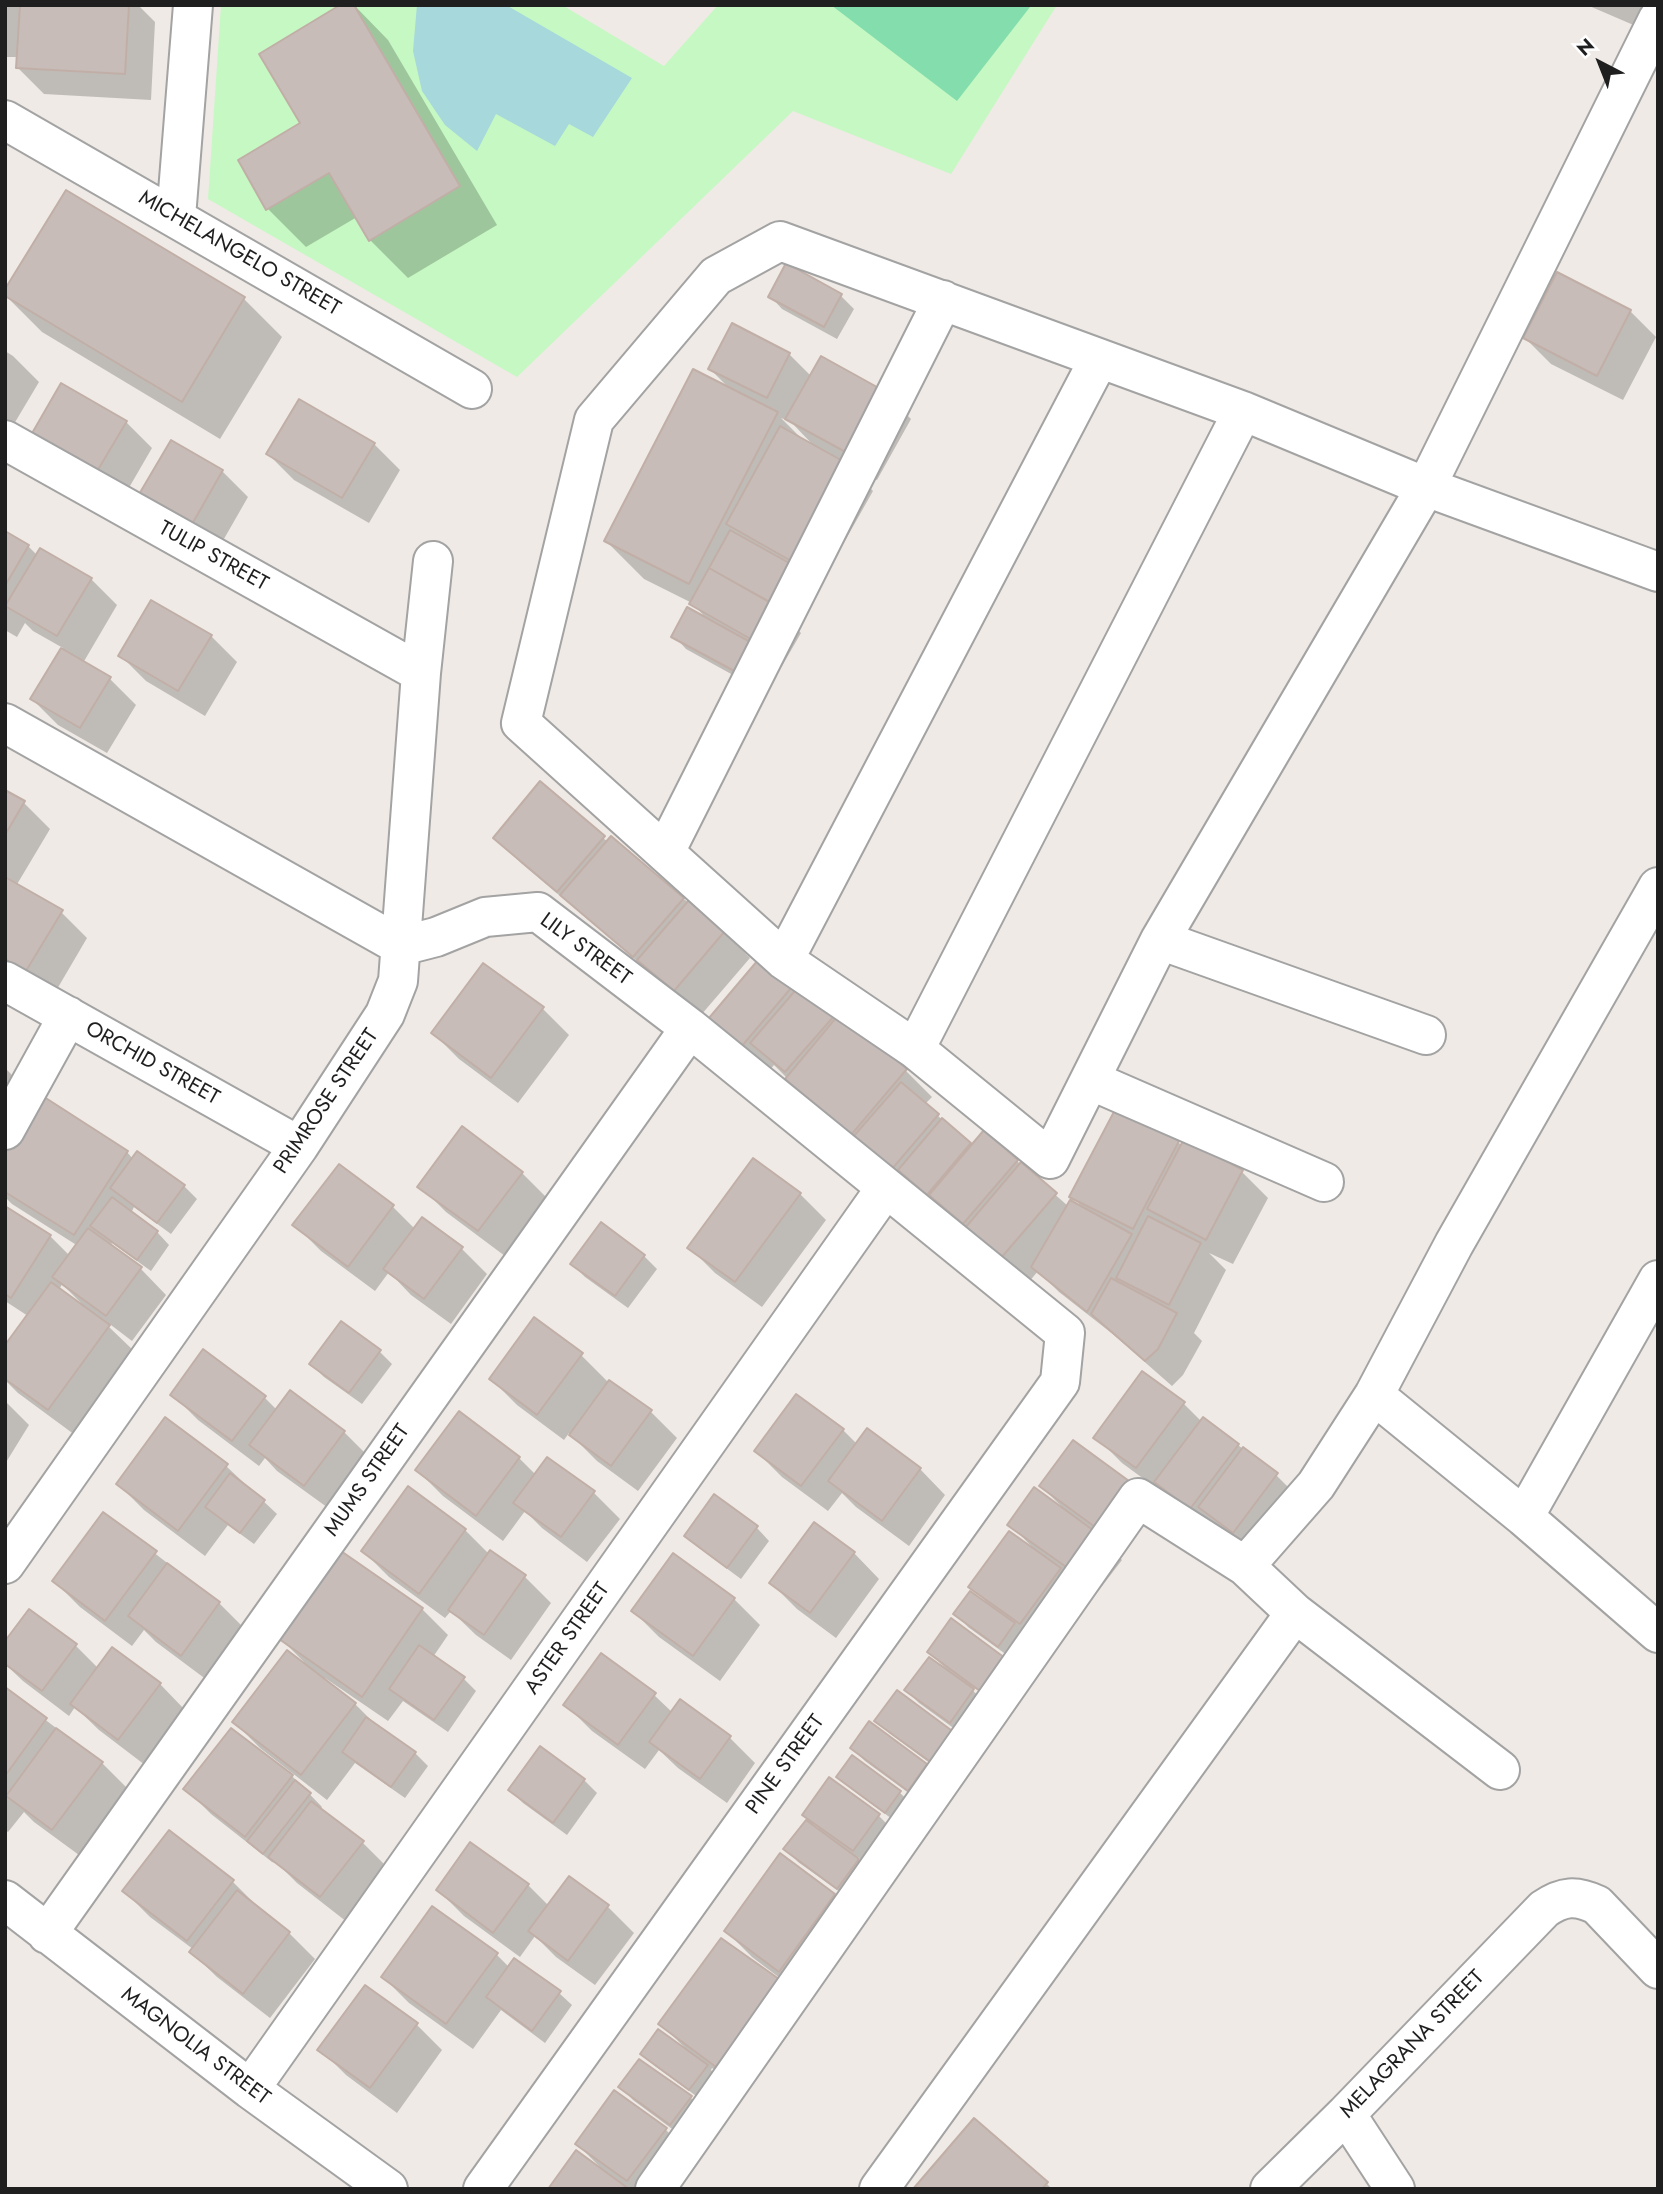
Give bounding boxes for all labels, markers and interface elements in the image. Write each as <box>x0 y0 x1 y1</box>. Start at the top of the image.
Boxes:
north arrow <box>1565 28 1635 98</box>
text: N <box>1571 32 1600 62</box>
street label: MICHELANGELO STREET <box>134 186 344 322</box>
street label: TULIP STREET <box>154 517 272 597</box>
street label: LILY STREET <box>534 908 636 992</box>
street label: ORCHID STREET <box>81 1017 223 1111</box>
street label: PRIMROSE STREET <box>269 1025 385 1179</box>
street label: MUMS STREET <box>320 1420 416 1542</box>
street label: ASTER STREET <box>520 1578 616 1700</box>
street label: PINE STREET <box>742 1710 830 1820</box>
street label: MELAGRANA STREET <box>1336 1966 1490 2124</box>
street label: MAGNOLIA STREET <box>116 1983 274 2111</box>

